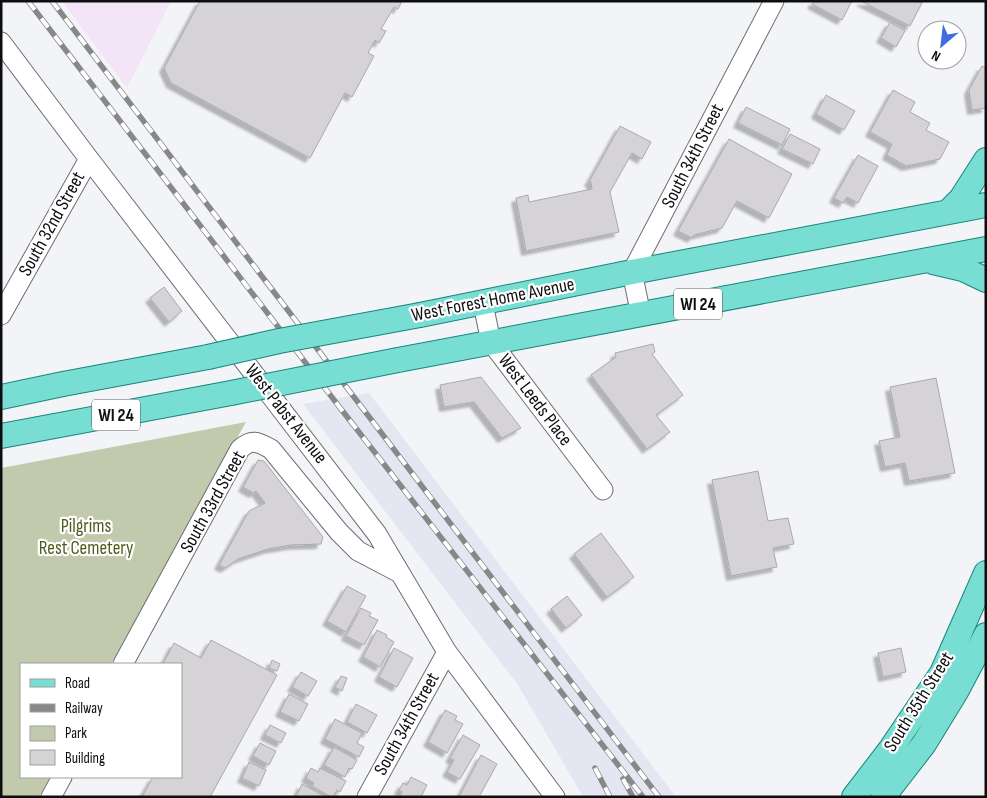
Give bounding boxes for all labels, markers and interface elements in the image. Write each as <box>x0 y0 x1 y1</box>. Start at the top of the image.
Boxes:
north arrow <box>917 20 967 70</box>
text: N <box>929 47 943 65</box>
street label: South 34th Street <box>657 100 729 212</box>
street label: South 32nd Street <box>14 168 90 280</box>
street label: West Forest Home Avenue <box>410 273 576 327</box>
road number: WI 24 <box>674 288 722 320</box>
street label: West Leeds Place <box>493 349 577 451</box>
street label: West Pabst Avenue <box>240 359 332 469</box>
road number: WI 24 <box>92 400 140 430</box>
street label: South 33rd Street <box>176 447 251 557</box>
park label: Pilgrims Rest Cemetery <box>39 515 134 560</box>
street label: South 35th Street <box>879 648 959 756</box>
legend <box>20 663 182 778</box>
street label: South 34th Street <box>369 668 445 779</box>
text: Road <box>65 674 90 693</box>
text: Railway <box>65 699 103 718</box>
text: Park <box>65 724 87 743</box>
text: Building <box>65 749 105 768</box>

